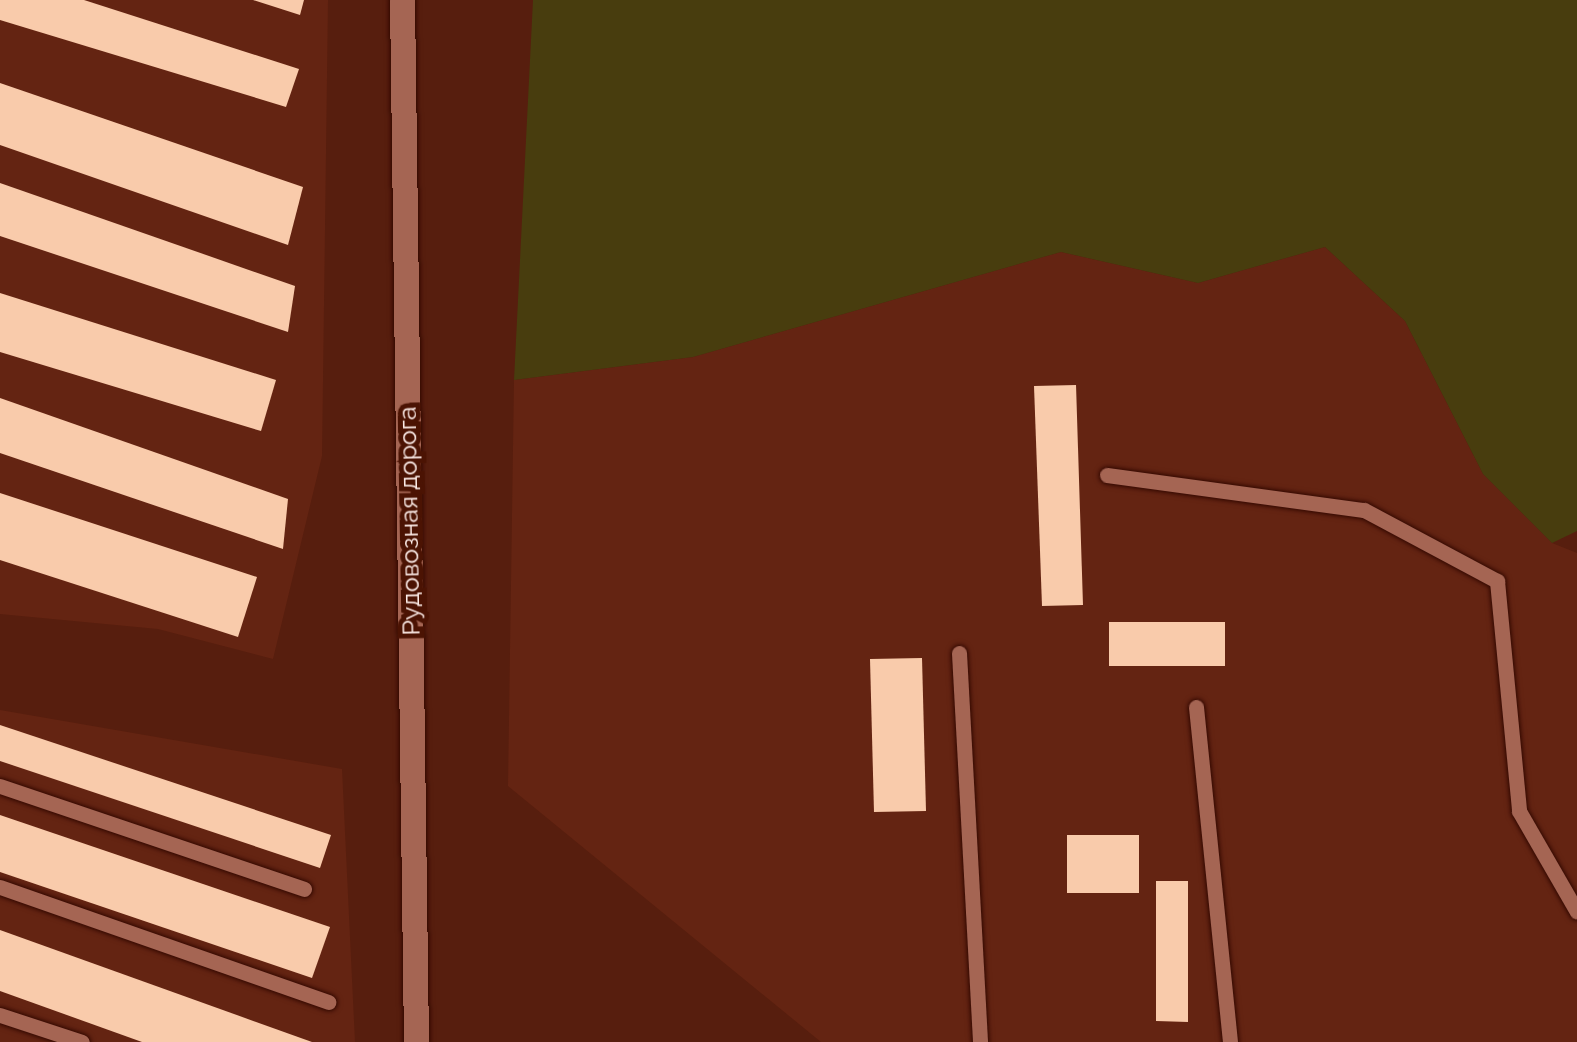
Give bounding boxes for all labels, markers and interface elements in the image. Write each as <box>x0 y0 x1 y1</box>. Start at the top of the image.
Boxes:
street label: Рудовозная дорога <box>392 406 426 636</box>

